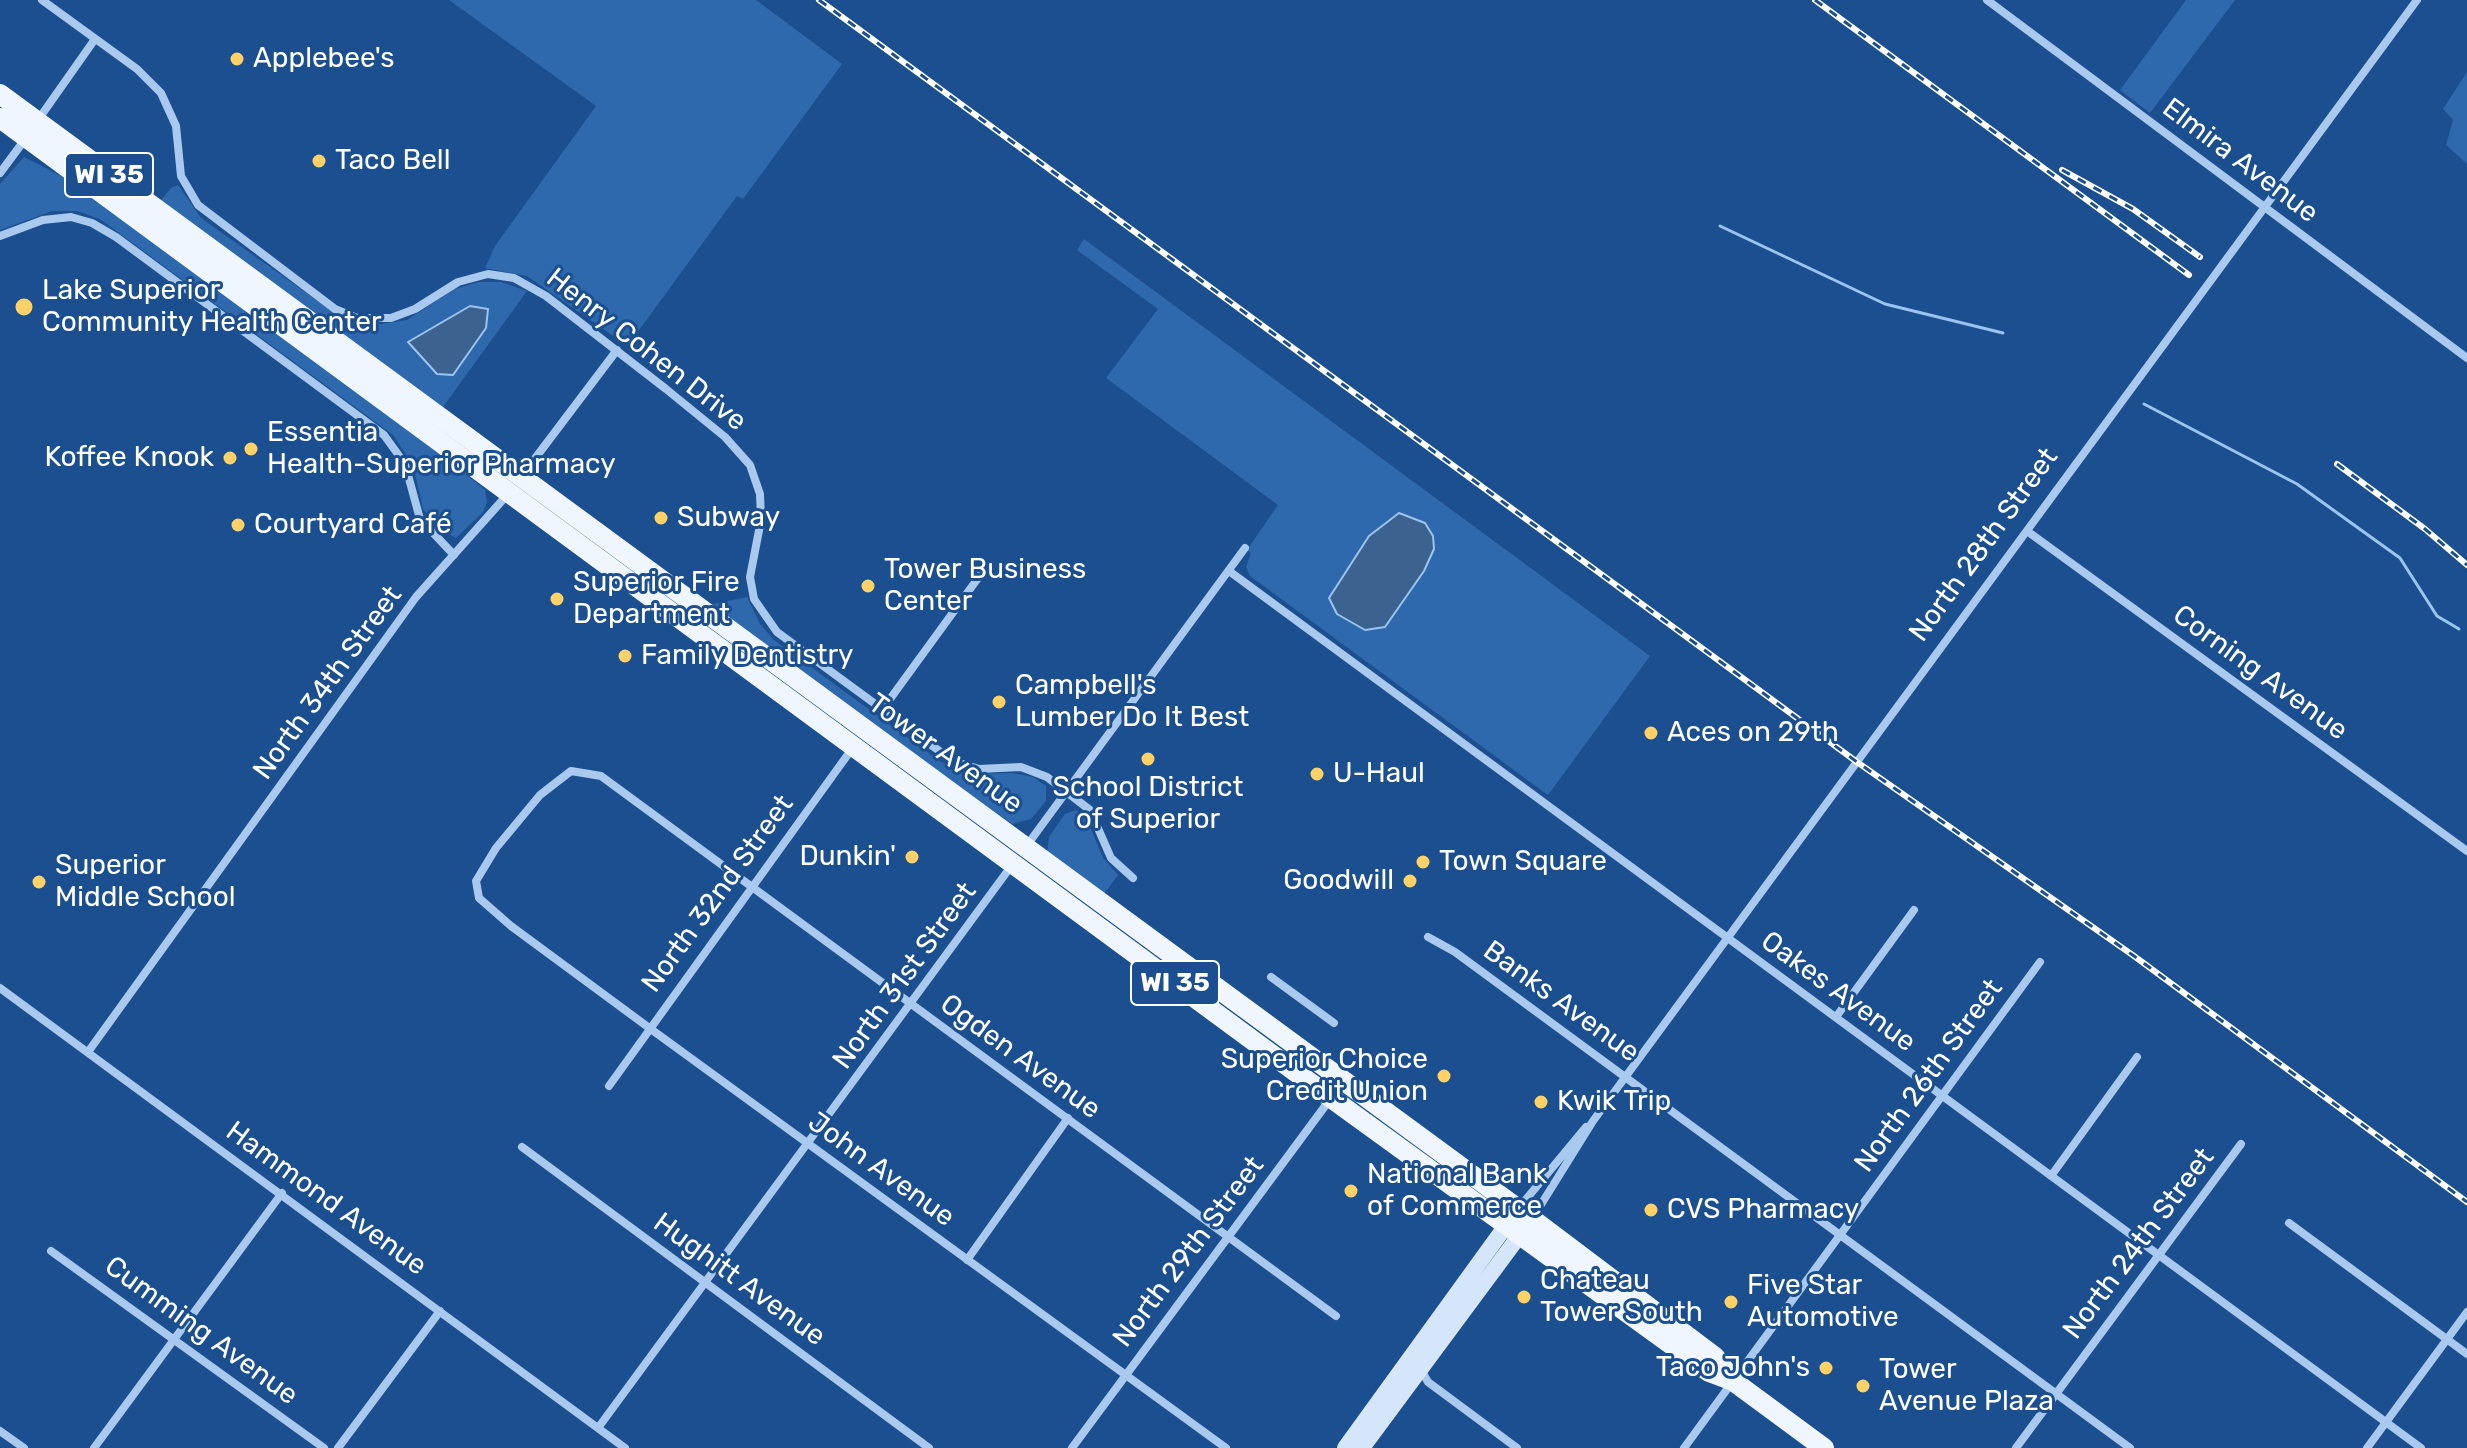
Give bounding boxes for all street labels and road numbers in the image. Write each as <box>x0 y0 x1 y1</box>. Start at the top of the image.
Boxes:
street label: Elmira Avenue <box>2156 92 2324 230</box>
road number: WI 35 <box>65 153 153 197</box>
street label: Henry Cohen Drive <box>539 262 753 438</box>
street label: North 28th Street <box>1902 442 2066 648</box>
street label: North 34th Street <box>247 580 409 786</box>
street label: Corning Avenue <box>2166 598 2354 748</box>
street label: Tower Avenue <box>861 687 1029 821</box>
street label: North 32nd Street <box>635 789 801 999</box>
street label: North 31st Street <box>826 876 984 1076</box>
street label: Oakes Avenue <box>1754 925 1922 1059</box>
street label: Banks Avenue <box>1476 934 1646 1070</box>
road number: WI 35 <box>1131 961 1219 1005</box>
street label: North 26th Street <box>1848 973 2010 1179</box>
street label: Ogden Avenue <box>933 988 1107 1126</box>
street label: John Avenue <box>801 1106 961 1234</box>
street label: Hammond Avenue <box>219 1115 433 1283</box>
street label: North 24th Street <box>2056 1142 2222 1346</box>
street label: North 29th Street <box>1106 1150 1272 1354</box>
street label: Hughitt Avenue <box>647 1206 831 1354</box>
street label: Cumming Avenue <box>98 1250 304 1412</box>

